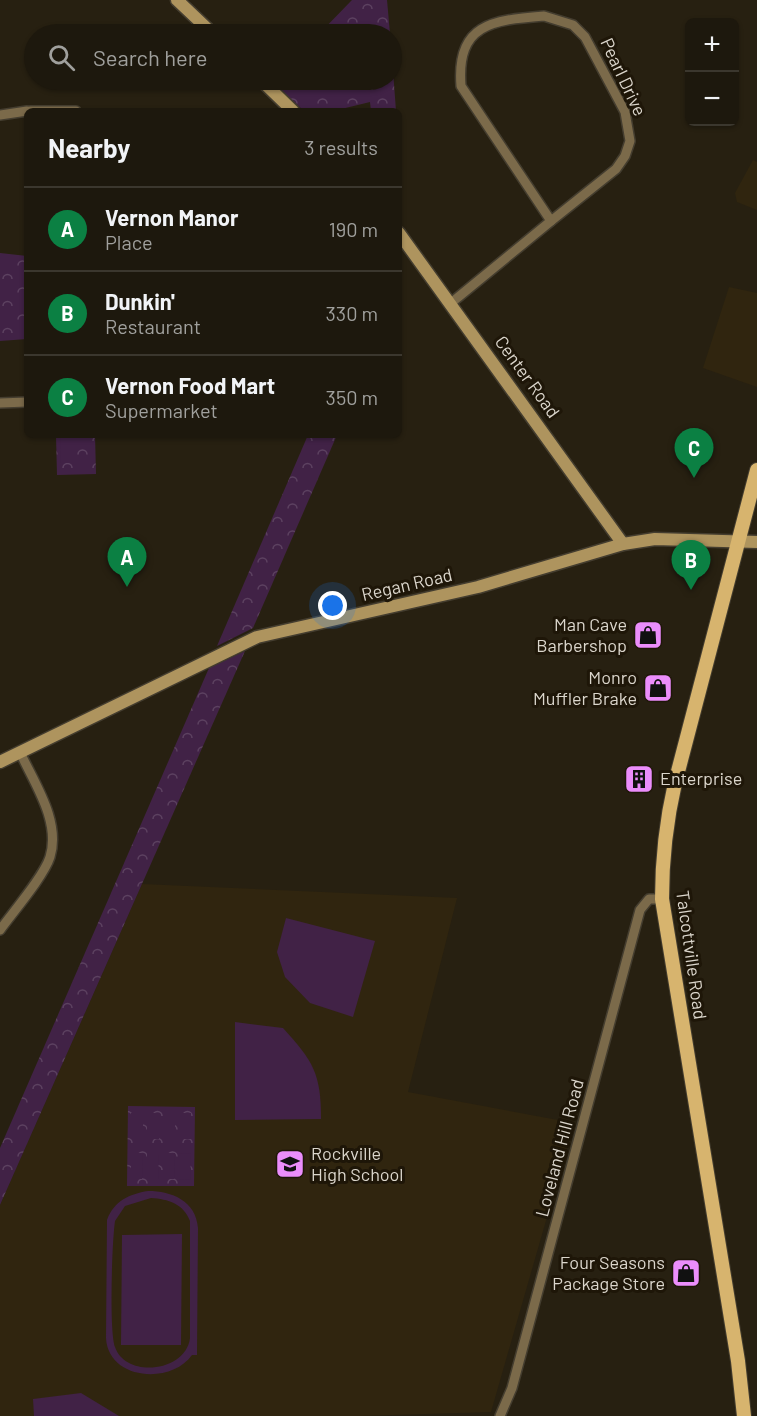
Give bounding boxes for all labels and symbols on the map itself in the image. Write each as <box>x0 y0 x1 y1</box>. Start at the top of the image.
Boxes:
street label: Pearl Drive <box>596 34 652 119</box>
street label: Center Road <box>491 331 565 422</box>
pin: C <box>674 428 714 478</box>
pin: A <box>108 538 146 587</box>
pin: B <box>672 540 710 590</box>
street label: Regan Road <box>359 563 454 605</box>
your location <box>318 591 347 620</box>
place label: Man Cave Barbershop <box>536 613 627 656</box>
shop icon: Man Cave Barbershop <box>632 619 664 651</box>
place label: Monro Muffler Brake <box>533 666 637 709</box>
shop icon: Monro Muffler Brake <box>642 672 674 704</box>
building icon: Enterprise <box>623 763 655 795</box>
place label: Enterprise <box>660 767 742 789</box>
street label: Talcottville Road <box>672 889 712 1021</box>
street label: Loveland Hill Road <box>530 1076 588 1219</box>
place label: Rockville High School <box>311 1142 404 1185</box>
school or university icon: Rockville High School <box>274 1148 306 1180</box>
place label: Four Seasons Package Store <box>552 1251 665 1294</box>
shop icon: Four Seasons Package Store <box>670 1257 702 1289</box>

